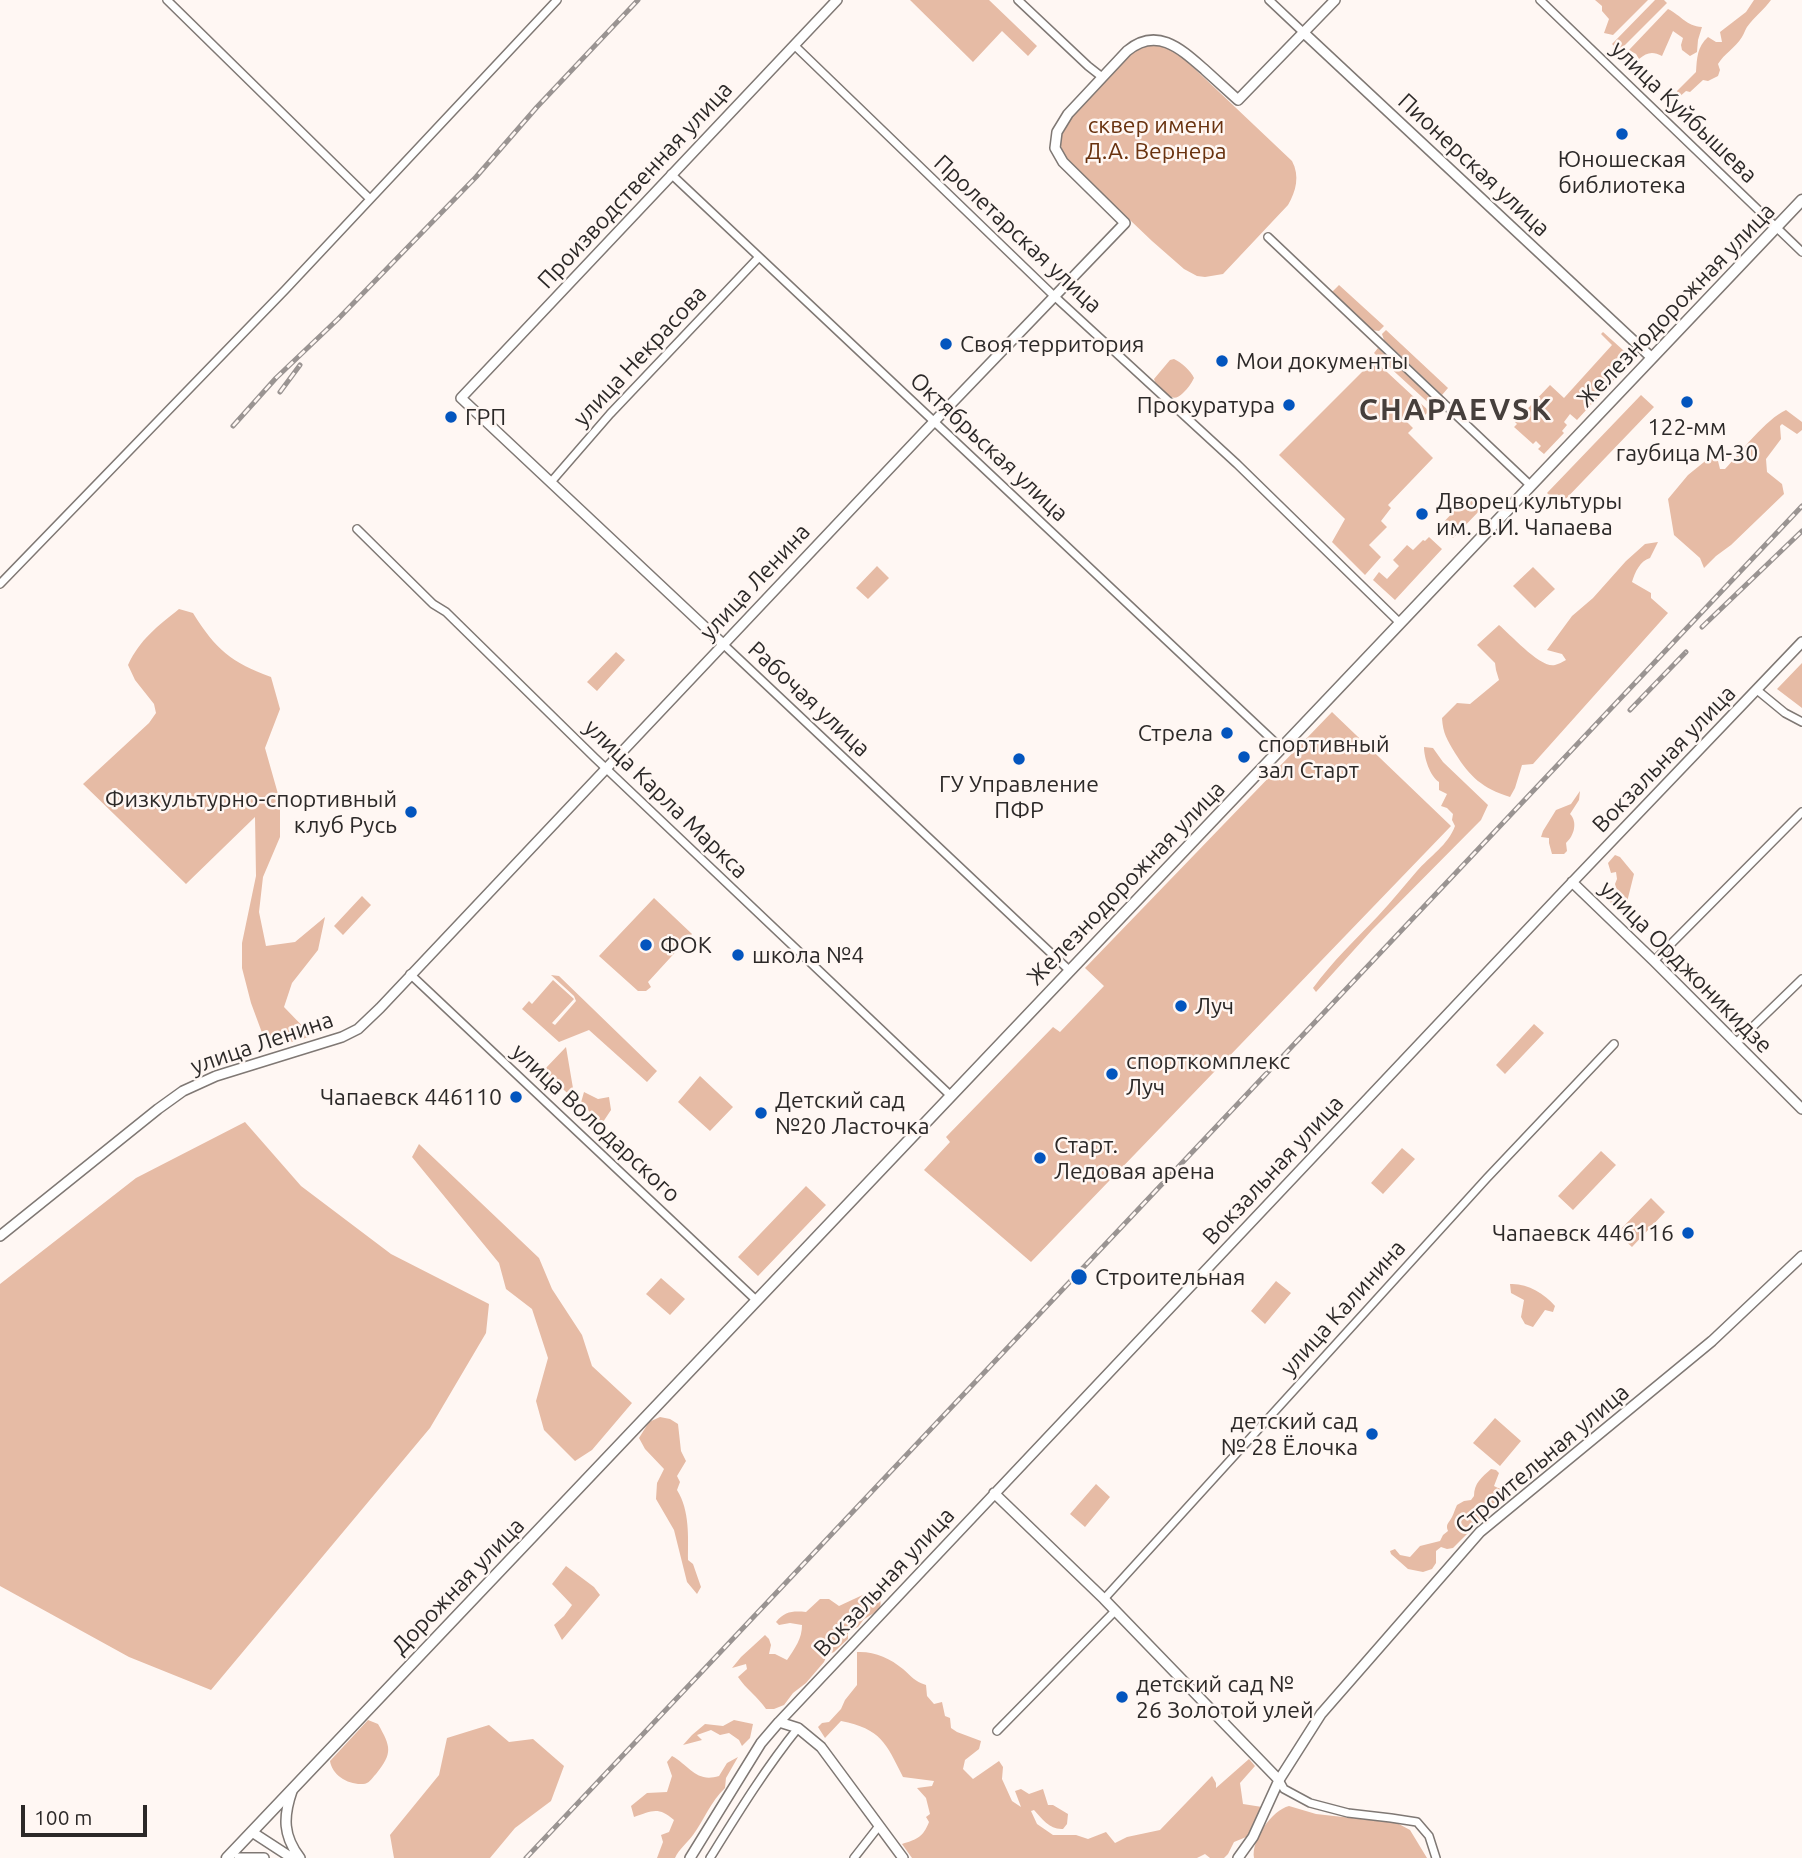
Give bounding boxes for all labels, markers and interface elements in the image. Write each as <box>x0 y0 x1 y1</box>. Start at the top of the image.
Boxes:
street label: улица Куйбышева <box>1605 35 1763 189</box>
street label: Производственная улица <box>532 76 738 294</box>
street label: Пионерская улица <box>1392 88 1556 242</box>
park label: сквер имени Д.А. Вернера <box>1085 111 1227 165</box>
marker: Юношеская библиотека <box>1614 126 1630 142</box>
place label: Юношеская библиотека <box>1558 145 1686 199</box>
street label: Пролетарская улица <box>928 149 1108 319</box>
street label: Железнодорожная улица <box>1571 197 1781 413</box>
street label: улица Некрасова <box>568 280 712 432</box>
place label: Своя территория <box>960 330 1144 358</box>
marker: Своя территория <box>938 336 954 352</box>
place label: Мои документы <box>1236 347 1408 375</box>
marker: Мои документы <box>1214 353 1230 369</box>
street label: Октябрьская улица <box>904 367 1074 527</box>
place label: Прокуратура <box>1137 391 1275 419</box>
district label: CHAPAEVSK <box>1360 392 1552 428</box>
marker: 122-мм гаубица М-30 <box>1679 394 1695 410</box>
marker: Прокуратура <box>1281 397 1297 413</box>
place label: ГРП <box>465 403 506 431</box>
marker: ГРП <box>443 409 459 425</box>
place label: 122-мм гаубица М-30 <box>1616 413 1758 467</box>
place label: Дворец культуры им. В.И. Чапаева <box>1436 487 1622 541</box>
marker: Дворец культуры им. В.И. Чапаева <box>1414 506 1430 522</box>
street label: улица Ленина <box>694 518 816 646</box>
street label: Рабочая улица <box>742 635 876 763</box>
street label: Вокзальная улица <box>1587 680 1741 838</box>
street label: улица Карла Маркса <box>578 714 754 884</box>
place label: Стрела <box>1138 719 1213 747</box>
marker: Стрела <box>1219 725 1235 741</box>
place label: спортивный зал Старт <box>1258 730 1389 784</box>
marker: спортивный зал Старт <box>1236 749 1252 765</box>
marker: ГУ Управление ПФР <box>1011 751 1027 767</box>
place label: ГУ Управление ПФР <box>939 770 1099 824</box>
street label: Железнодорожная улица <box>1021 775 1231 991</box>
place label: Физкультурно-спортивный клуб Русь <box>105 785 397 839</box>
marker: Физкультурно-спортивный клуб Русь <box>403 804 419 820</box>
street label: улица Орджоникидзе <box>1594 875 1778 1059</box>
place label: ФОК <box>660 931 712 959</box>
marker: ФОК <box>638 937 654 953</box>
place label: школа №4 <box>752 941 864 969</box>
marker: школа №4 <box>730 947 746 963</box>
place label: Луч <box>1195 992 1234 1020</box>
marker: Луч <box>1173 998 1189 1014</box>
street label: улица Ленина <box>187 1006 337 1080</box>
street label: улица Володарского <box>506 1038 686 1208</box>
place label: спорткомплекс Луч <box>1126 1047 1290 1101</box>
marker: спорткомплекс Луч <box>1104 1066 1120 1082</box>
place label: Чапаевск 446110 <box>320 1083 502 1111</box>
place label: Детский сад №20 Ласточка <box>775 1086 930 1140</box>
marker: Чапаевск 446110 <box>508 1089 524 1105</box>
street label: Вокзальная улица <box>1197 1090 1349 1250</box>
marker: Детский сад №20 Ласточка <box>753 1105 769 1121</box>
place label: Старт. Ледовая арена <box>1054 1131 1215 1185</box>
marker: Старт. Ледовая арена <box>1032 1150 1048 1166</box>
place label: Чапаевск 446116 <box>1492 1219 1674 1247</box>
marker: Чапаевск 446116 <box>1680 1225 1696 1241</box>
street label: улица Калинина <box>1275 1234 1411 1382</box>
place label: Строительная <box>1095 1263 1245 1291</box>
marker: Строительная <box>1069 1267 1089 1287</box>
street label: Строительная улица <box>1449 1378 1635 1540</box>
place label: детский сад № 28 Ёлочка <box>1221 1407 1358 1461</box>
marker: детский сад № 28 Ёлочка <box>1364 1426 1380 1442</box>
street label: Вокзальная улица <box>808 1502 960 1662</box>
street label: Дорожная улица <box>386 1512 530 1660</box>
place label: детский сад № 26 Золотой улей <box>1136 1670 1313 1724</box>
marker: детский сад № 26 Золотой улей <box>1114 1689 1130 1705</box>
scale bar <box>24 1792 150 1836</box>
text: 100 m <box>34 1805 92 1829</box>

